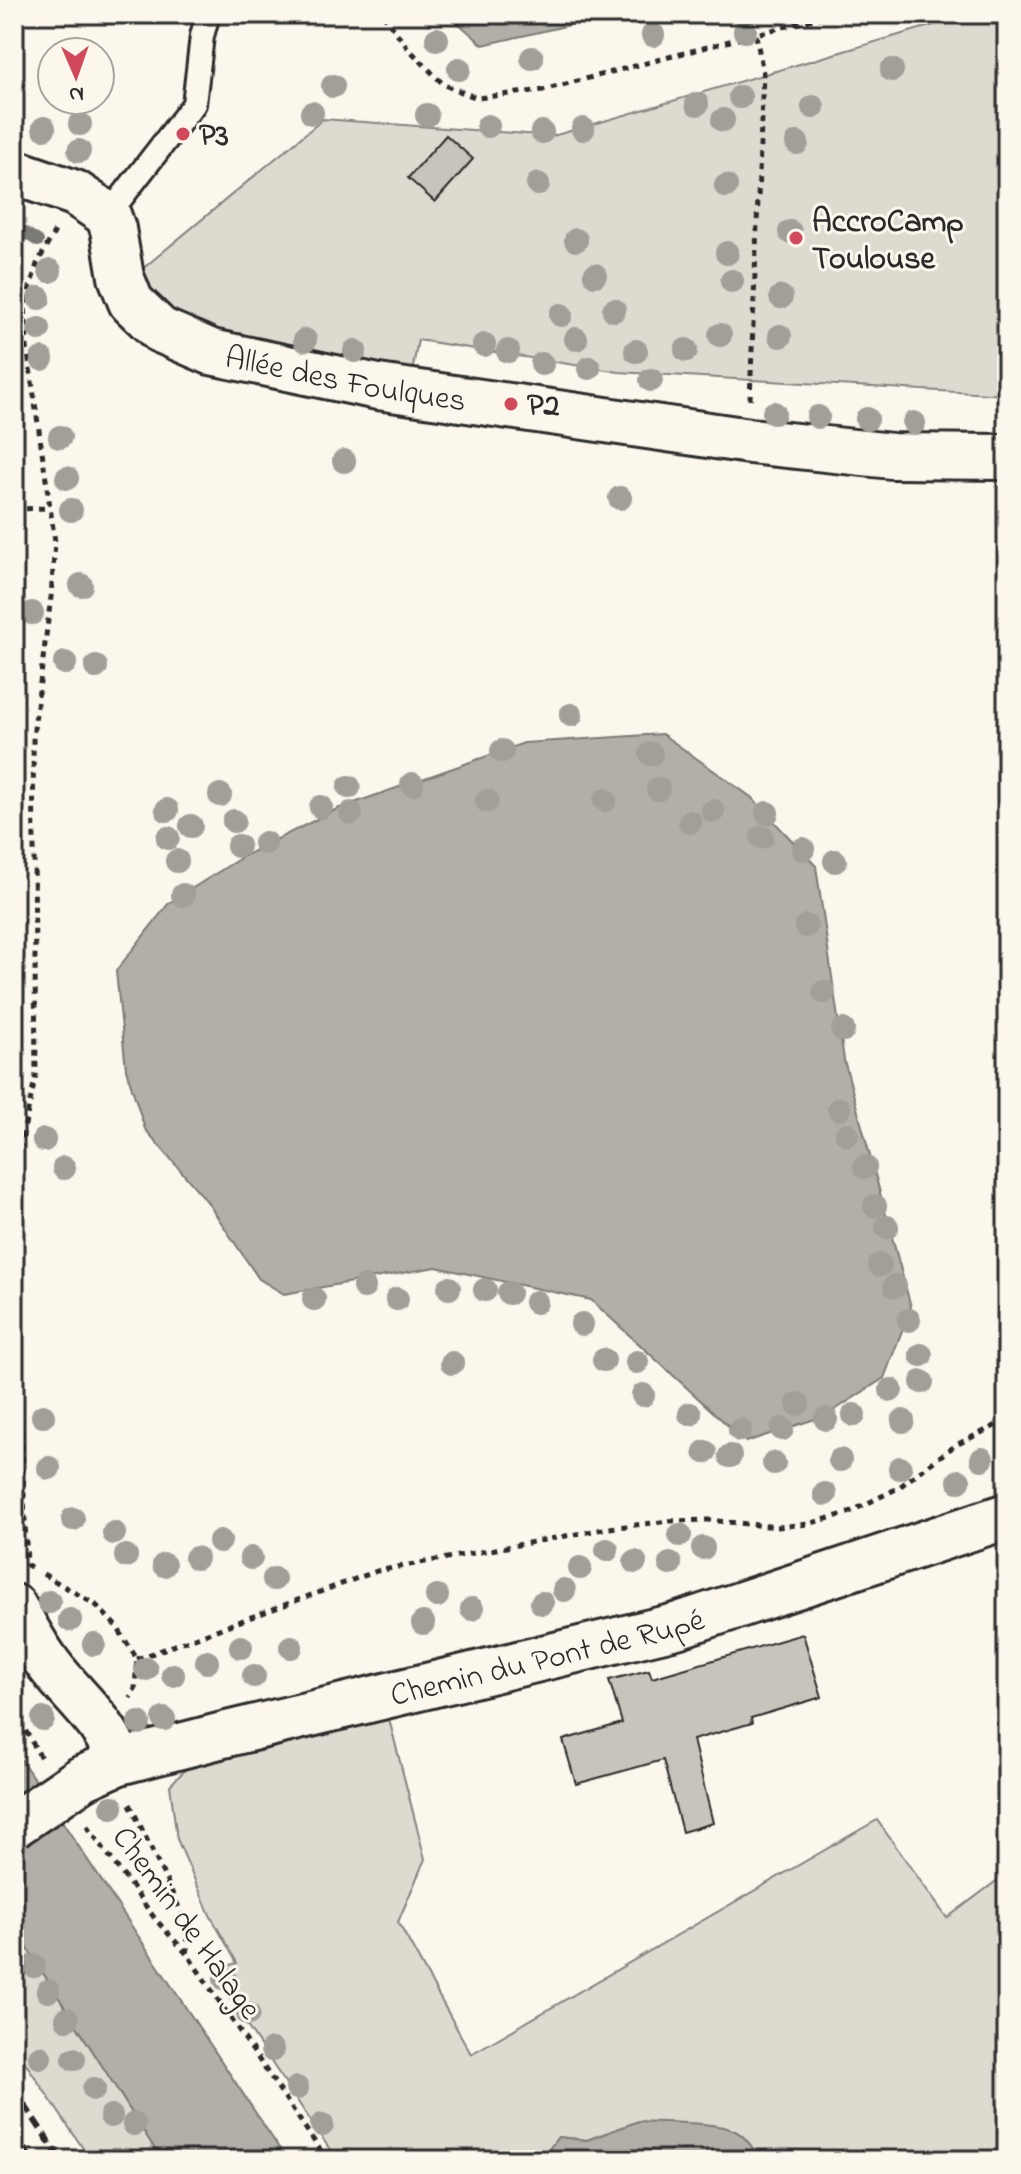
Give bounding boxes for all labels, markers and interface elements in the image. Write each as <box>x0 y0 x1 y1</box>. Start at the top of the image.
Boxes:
north arrow <box>36 36 116 116</box>
text: N <box>69 77 85 109</box>
place label: P3 <box>199 114 229 161</box>
marker: P3 <box>174 125 192 143</box>
place label: AccroCamp Toulouse <box>812 200 964 284</box>
marker: AccroCamp Toulouse <box>787 229 805 247</box>
street label: Allée des Foulques <box>221 336 469 426</box>
place label: P2 <box>527 384 560 431</box>
marker: P2 <box>502 395 520 413</box>
street label: Chemin du Pont de Rupé <box>386 1598 712 1721</box>
street label: Chemin de Halage <box>99 1818 272 2031</box>

